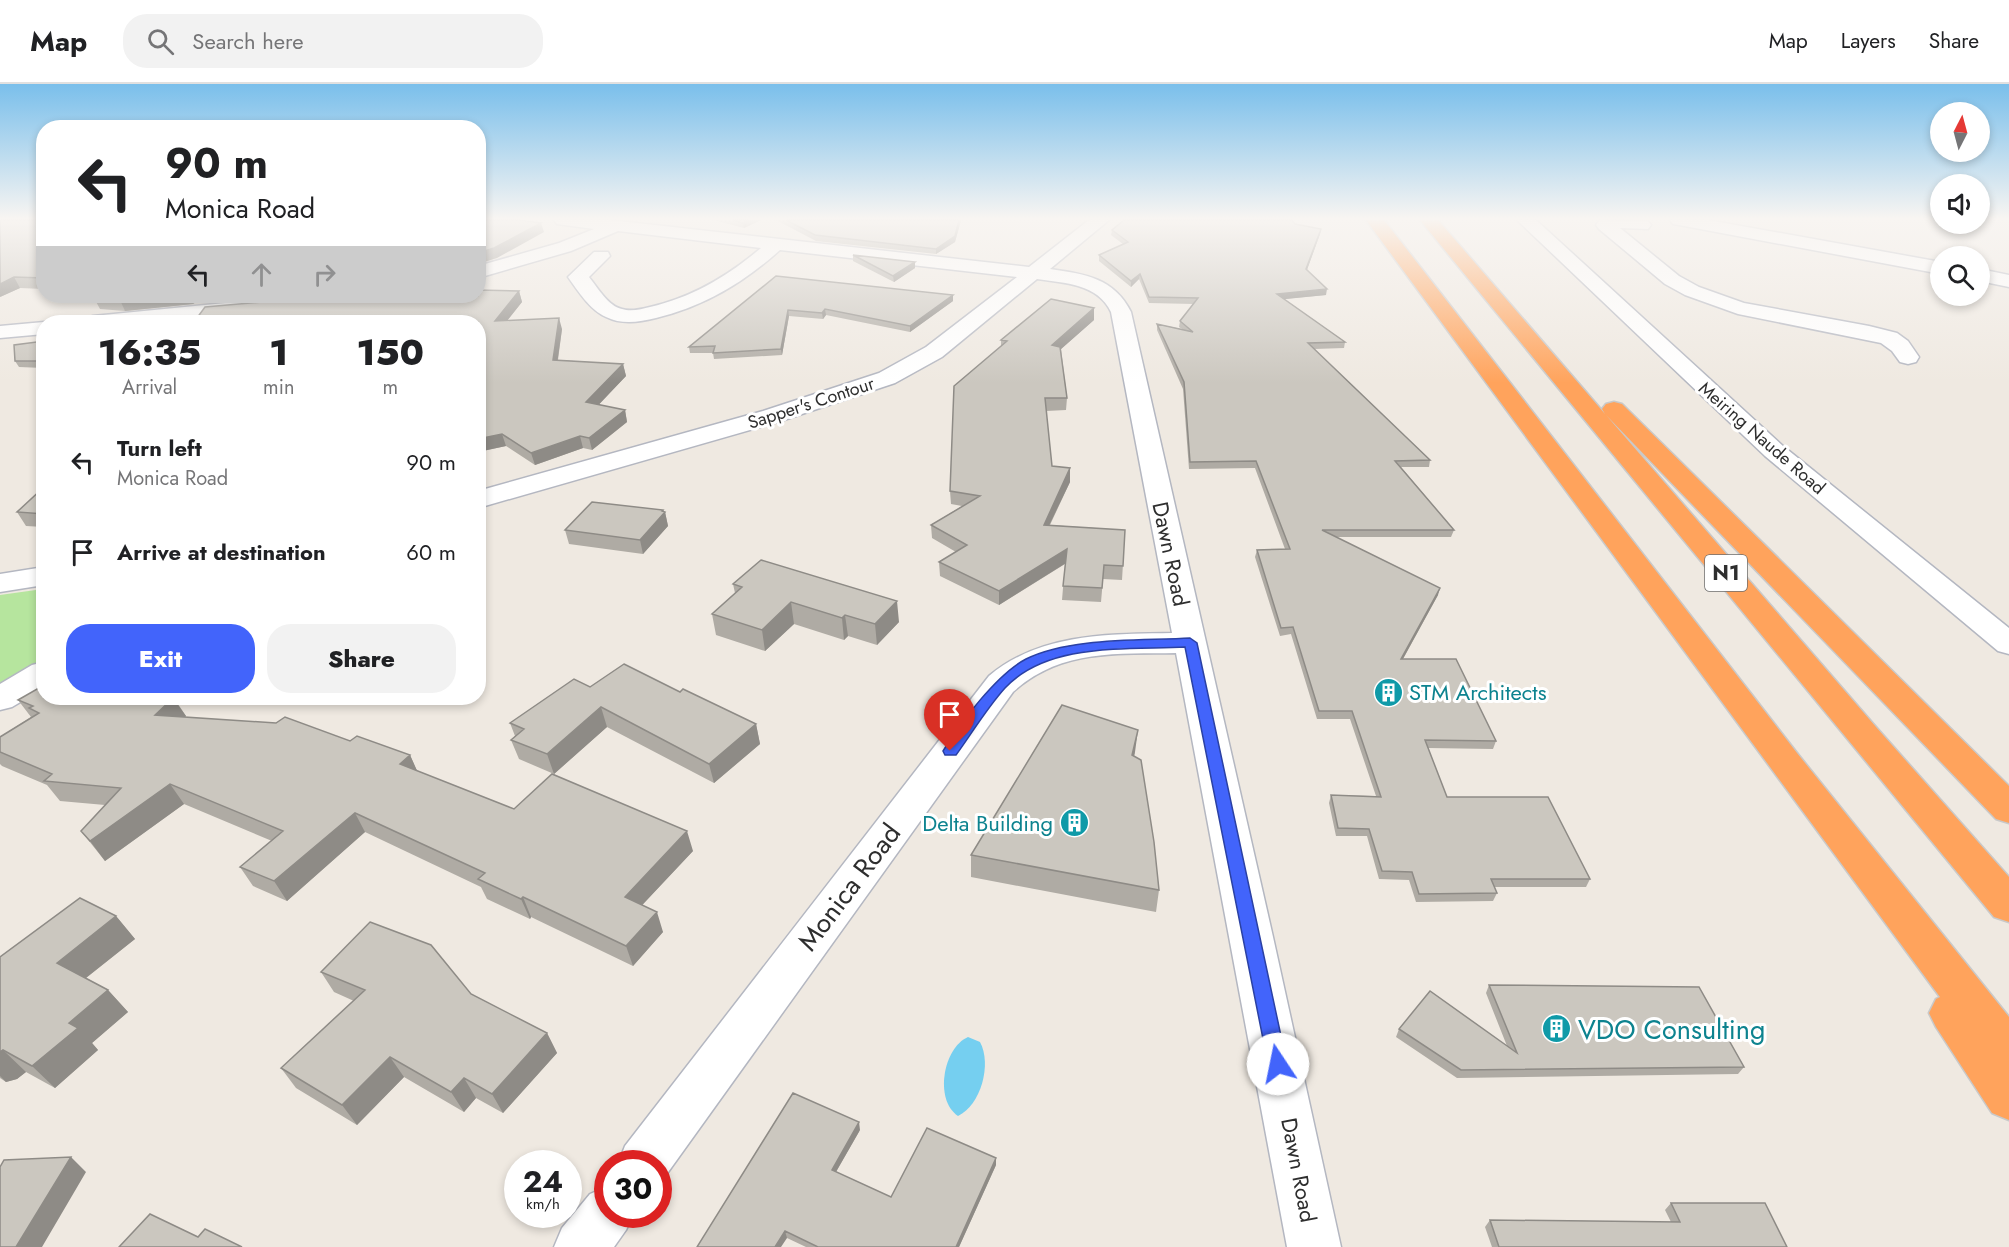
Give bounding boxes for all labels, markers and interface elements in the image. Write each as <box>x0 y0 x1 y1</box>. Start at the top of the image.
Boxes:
search box <box>123 14 543 68</box>
text: Map <box>30 21 87 62</box>
icon: search <box>144 25 177 58</box>
text: Search here <box>192 25 304 57</box>
text: Map <box>1769 26 1808 56</box>
text: Layers <box>1841 26 1896 56</box>
text: Share <box>1929 26 1979 56</box>
north arrow <box>1930 102 1990 162</box>
map controls <box>1930 102 1990 306</box>
text: 90 m <box>165 133 268 194</box>
icon: left <box>66 144 144 222</box>
button: sound <box>1930 174 1990 234</box>
text: Monica Road <box>165 189 315 228</box>
button: search <box>1930 246 1990 306</box>
icon: left <box>182 258 215 291</box>
icon: ahead <box>245 258 278 291</box>
icon: right <box>308 258 341 291</box>
text: 16:35 <box>98 326 201 378</box>
text: 1 <box>269 326 288 378</box>
text: 150 <box>356 326 424 378</box>
street label: Sapper's Contour <box>744 370 878 436</box>
text: Arrival <box>122 373 177 402</box>
text: min <box>263 373 294 402</box>
text: m <box>382 373 398 402</box>
street label: Meiring Naude Road <box>1693 376 1831 500</box>
text: Turn left <box>117 432 202 464</box>
icon: left <box>66 446 99 479</box>
text: 90 m <box>406 446 456 478</box>
text: Monica Road <box>117 464 228 493</box>
street label: Dawn Road <box>1144 499 1198 609</box>
icon: arrive <box>66 536 99 569</box>
text: Arrive at destination <box>117 536 326 568</box>
text: 60 m <box>406 536 456 568</box>
road number: N1 <box>1705 555 1747 591</box>
button: Exit <box>66 624 255 693</box>
button: Share <box>267 624 456 693</box>
building icon: STM Architects <box>1372 676 1404 708</box>
place label: STM Architects <box>1409 676 1547 708</box>
pin <box>924 689 975 751</box>
icon: arrive <box>933 698 966 731</box>
place label: Delta Building <box>922 807 1053 839</box>
building icon: Delta Building <box>1058 807 1090 839</box>
street label: Monica Road <box>788 815 910 959</box>
place label: VDO Consulting <box>1578 1010 1765 1049</box>
building icon: VDO Consulting <box>1541 1013 1573 1045</box>
position arrow <box>1246 1032 1310 1096</box>
street label: Dawn Road <box>1273 1115 1325 1225</box>
speed limit sign: 30 <box>594 1150 672 1228</box>
text: 24 <box>523 1160 563 1203</box>
text: km/h <box>526 1193 560 1215</box>

